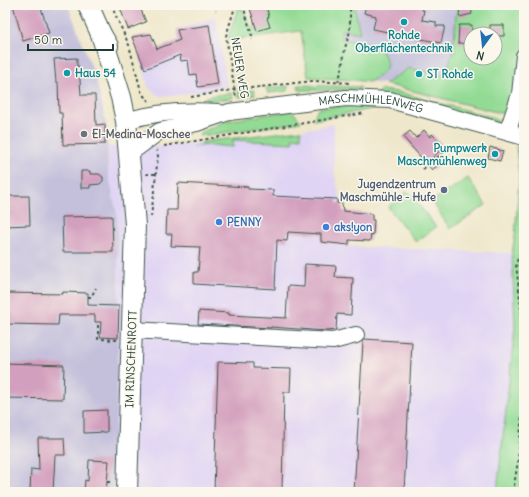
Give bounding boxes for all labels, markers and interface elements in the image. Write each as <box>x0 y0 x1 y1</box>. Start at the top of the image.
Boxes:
marker: Rohde Oberflächentechnik <box>399 17 409 27</box>
scale bar <box>28 26 113 52</box>
north arrow <box>463 26 503 66</box>
place label: Rohde Oberflächentechnik <box>355 28 453 55</box>
text: 50 m <box>34 32 63 47</box>
street label: NEUER WEG <box>228 36 252 100</box>
text: N <box>475 48 486 63</box>
place label: Haus 54 <box>75 66 116 80</box>
place label: ST Rohde <box>427 67 473 81</box>
marker: Haus 54 <box>62 68 72 78</box>
marker: ST Rohde <box>414 69 424 79</box>
street label: MASCHMÜHLENWEG <box>318 91 425 116</box>
place label: El-Medina-Moschee <box>92 127 190 141</box>
marker: El-Medina-Moschee <box>79 129 89 139</box>
place label: Pumpwerk Maschmühlenweg <box>397 141 487 169</box>
marker: Pumpwerk Maschmühlenweg <box>490 149 500 159</box>
place label: Jugendzentrum Maschmühle - Hufe <box>340 177 436 204</box>
marker: Jugendzentrum Maschmühle - Hufe <box>439 185 449 195</box>
place label: PENNY <box>227 215 262 229</box>
marker: PENNY <box>214 217 224 227</box>
place label: aks!yon <box>334 220 373 235</box>
marker: aks!yon <box>321 222 331 232</box>
street label: IM RINSCHENROTT <box>122 310 140 408</box>

